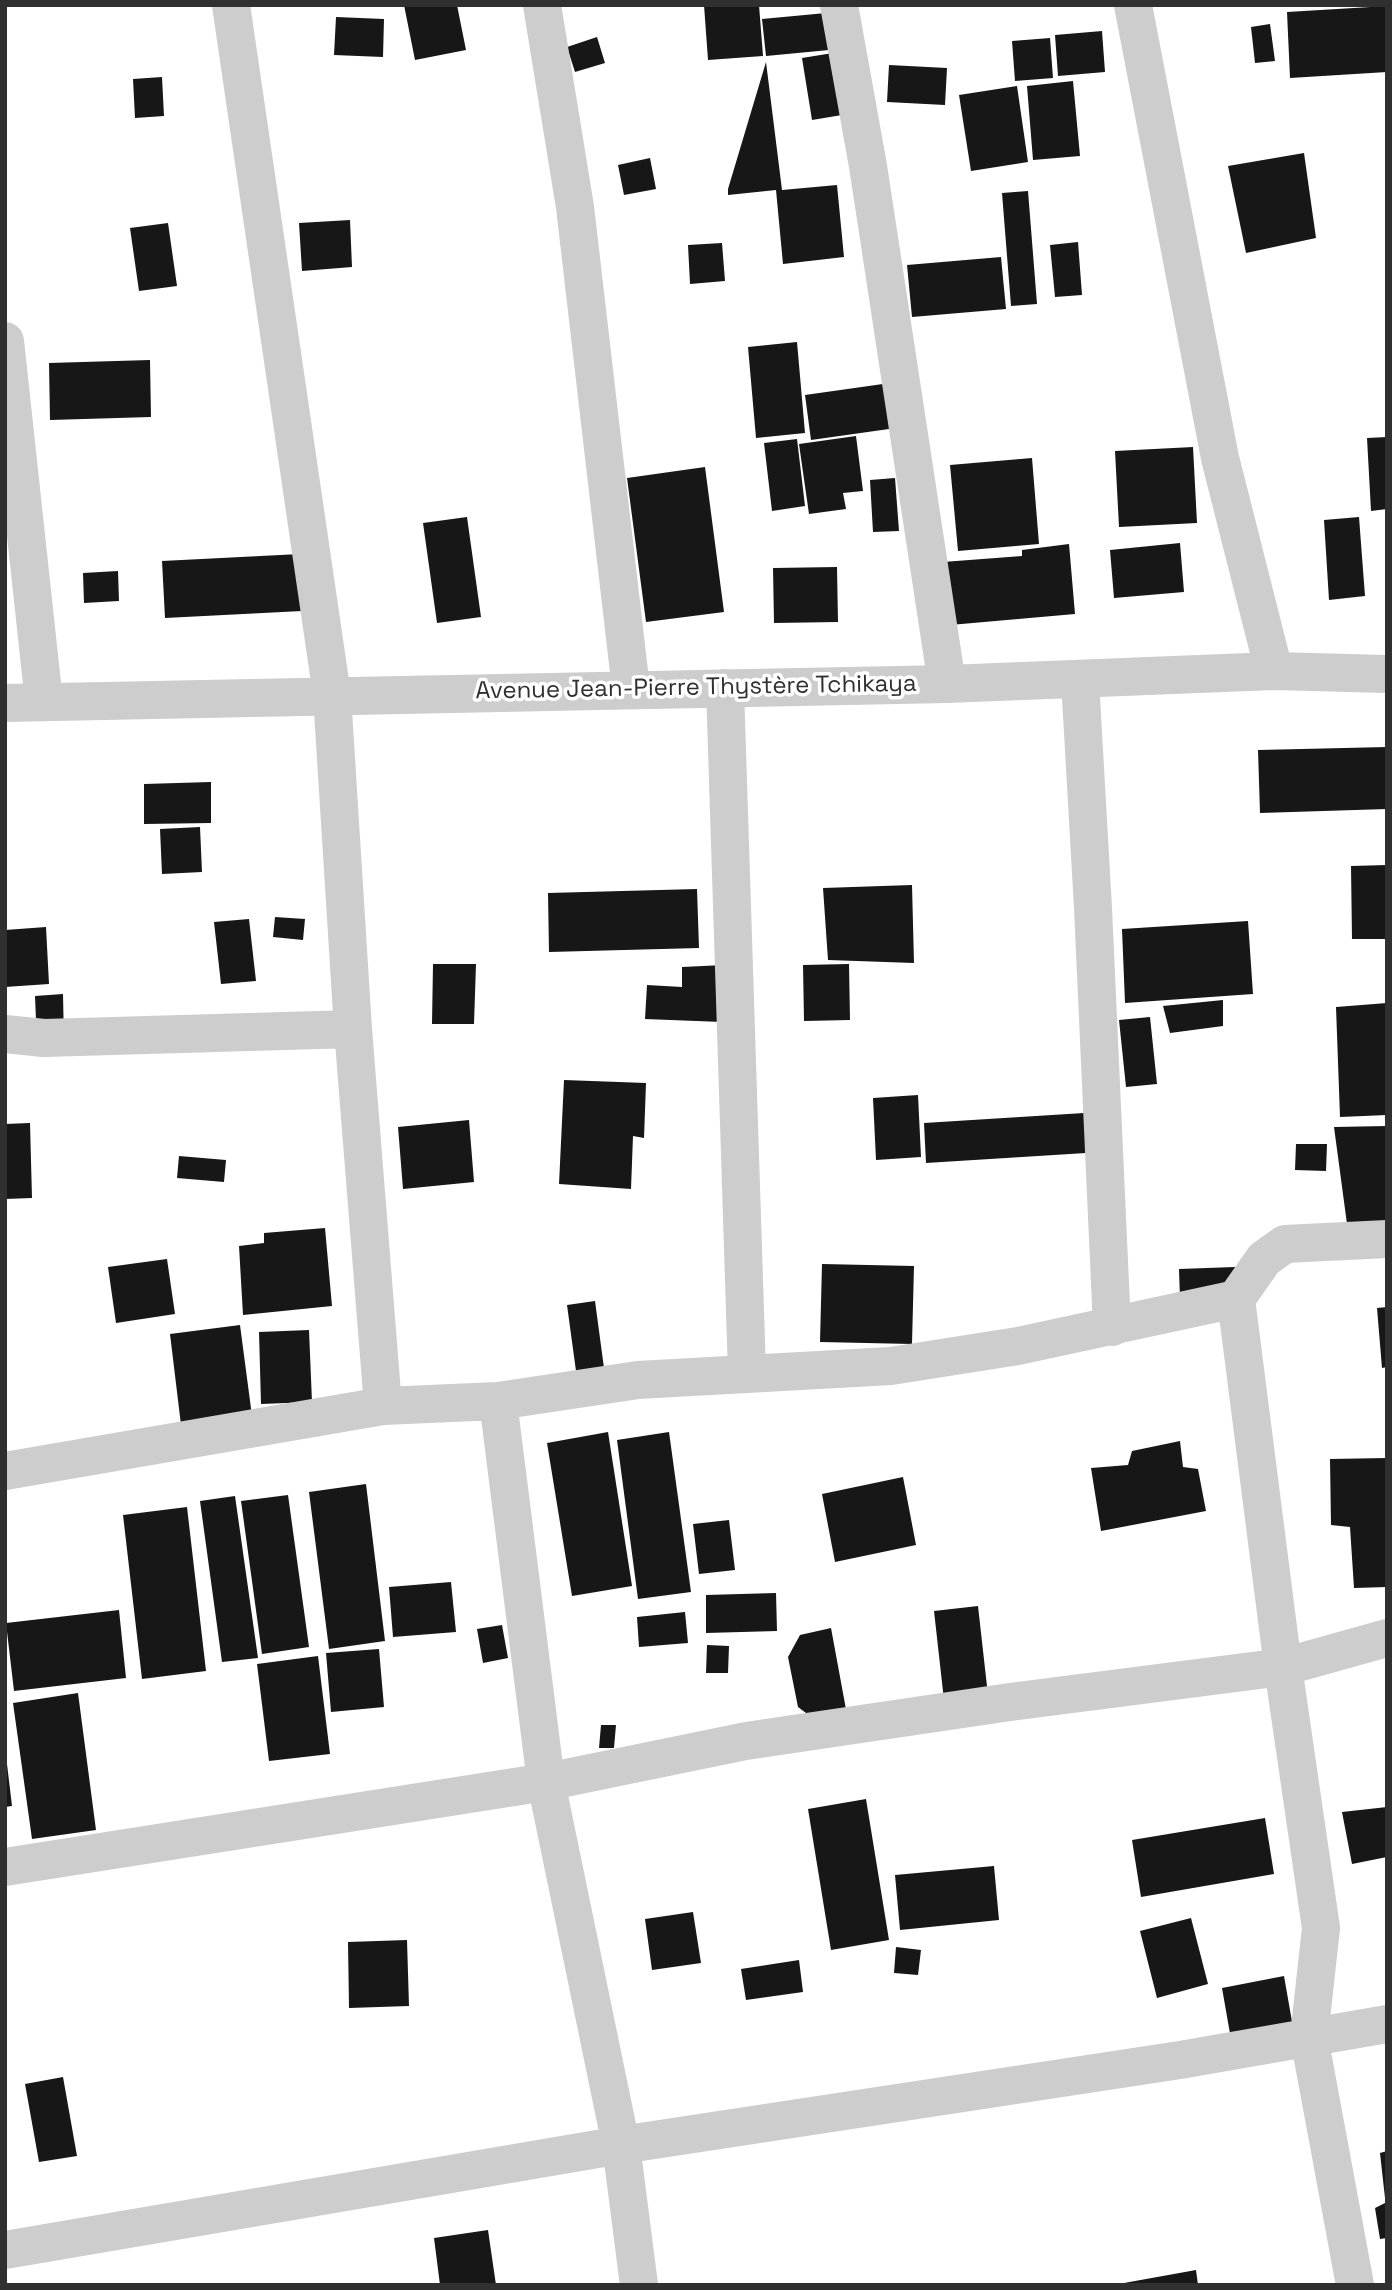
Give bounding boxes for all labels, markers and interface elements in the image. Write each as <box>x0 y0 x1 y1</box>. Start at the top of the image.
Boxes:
street label: Avenue Jean-Pierre Thystère Tchikaya <box>475 670 917 706</box>

